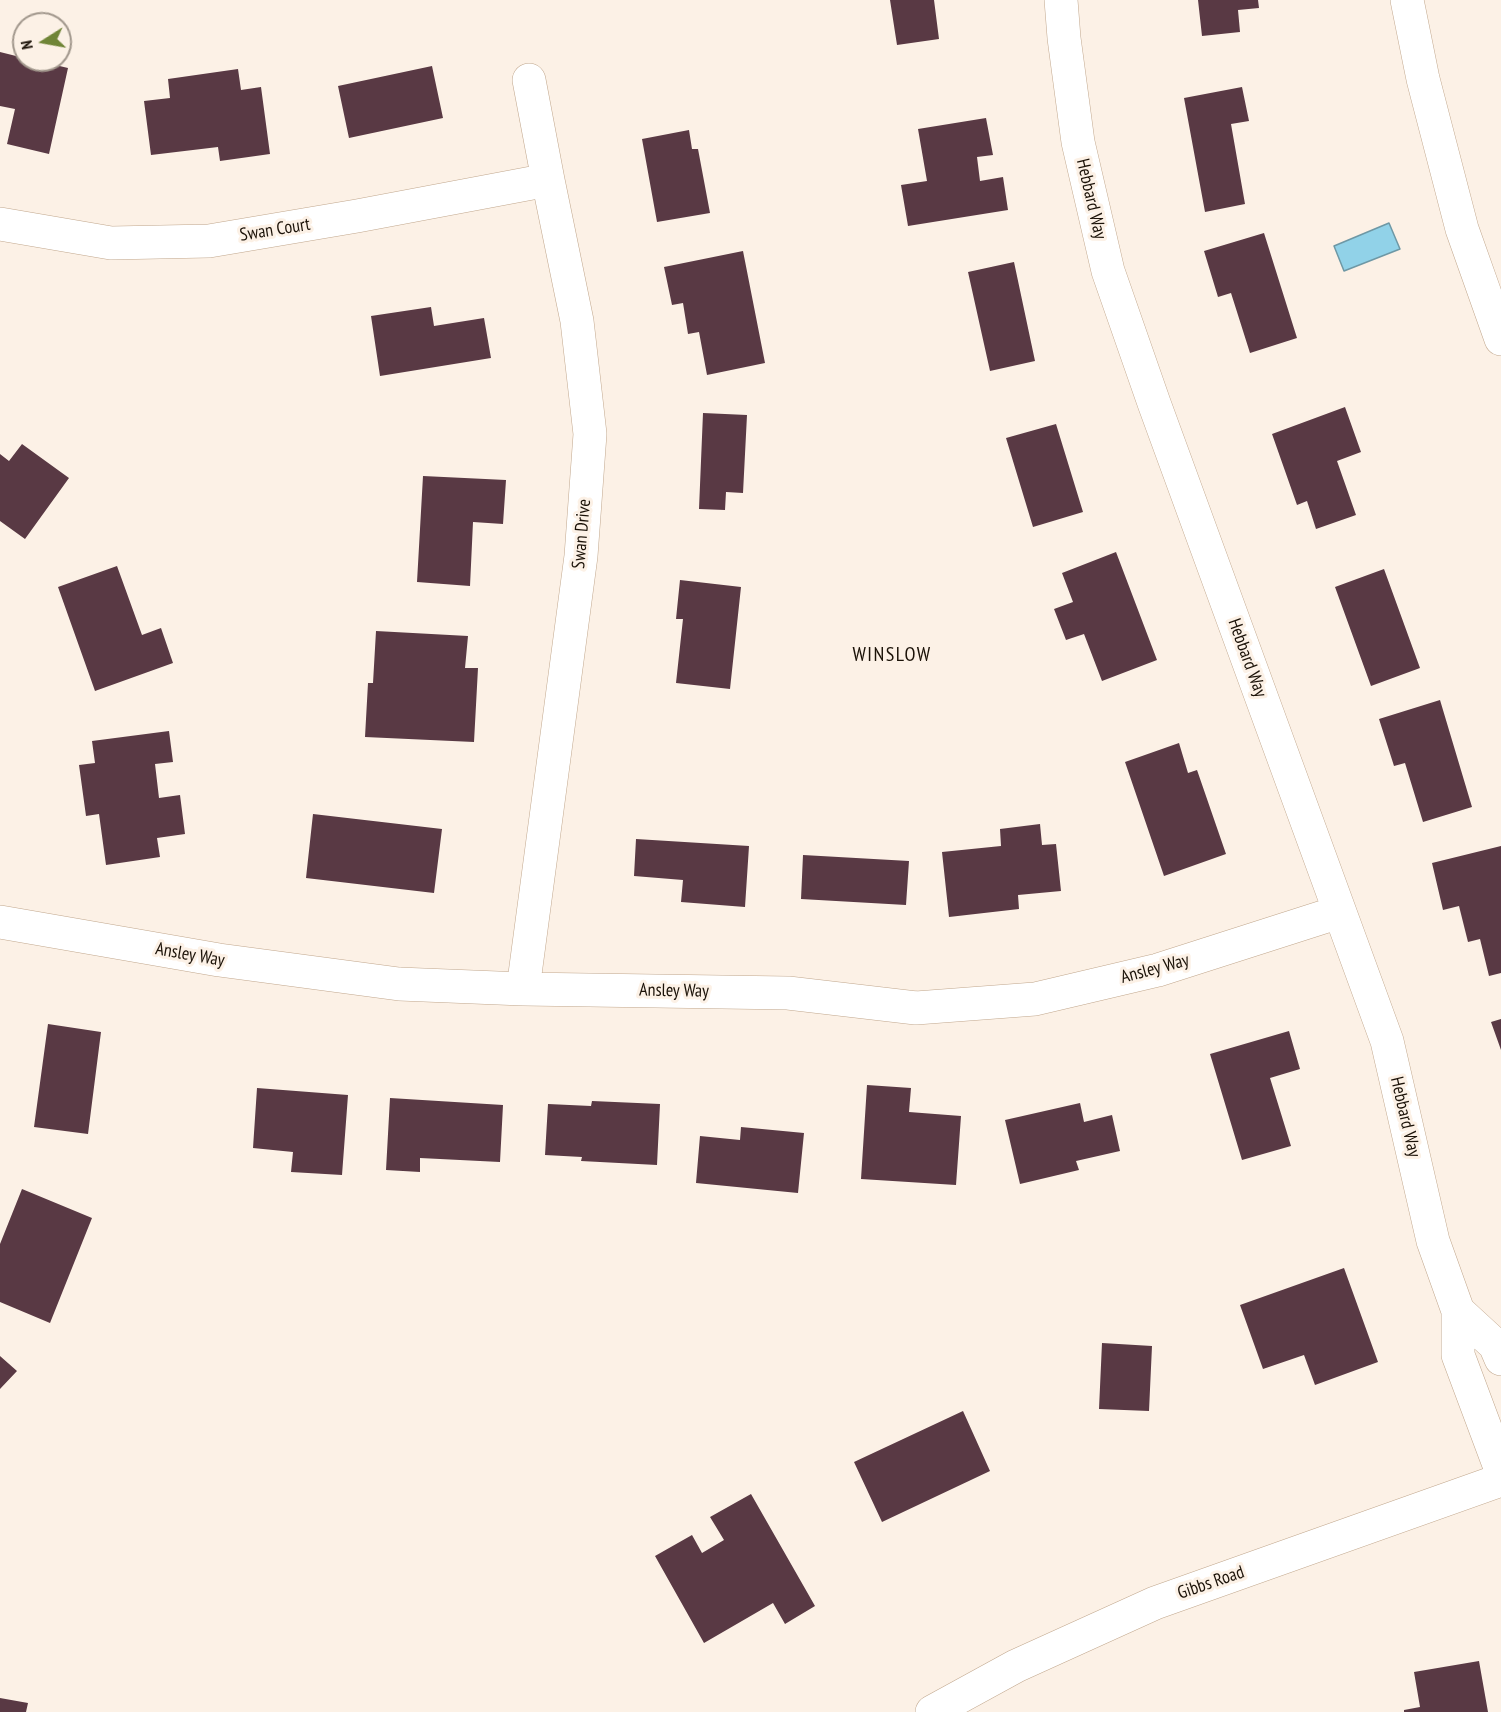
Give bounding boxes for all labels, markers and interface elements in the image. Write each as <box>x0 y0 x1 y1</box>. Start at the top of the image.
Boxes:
north arrow <box>12 12 72 72</box>
text: N <box>16 39 37 51</box>
street label: Hebbard Way <box>1071 157 1111 241</box>
street label: Swan Court <box>238 214 312 246</box>
street label: Swan Drive <box>568 498 596 570</box>
street label: Hebbard Way <box>1223 616 1271 700</box>
district label: WINSLOW <box>852 643 932 667</box>
street label: Ansley Way <box>154 938 226 972</box>
street label: Ansley Way <box>1118 950 1192 988</box>
street label: Ansley Way <box>639 980 709 1002</box>
street label: Hebbard Way <box>1385 1075 1425 1159</box>
street label: Gibbs Road <box>1175 1562 1247 1604</box>

